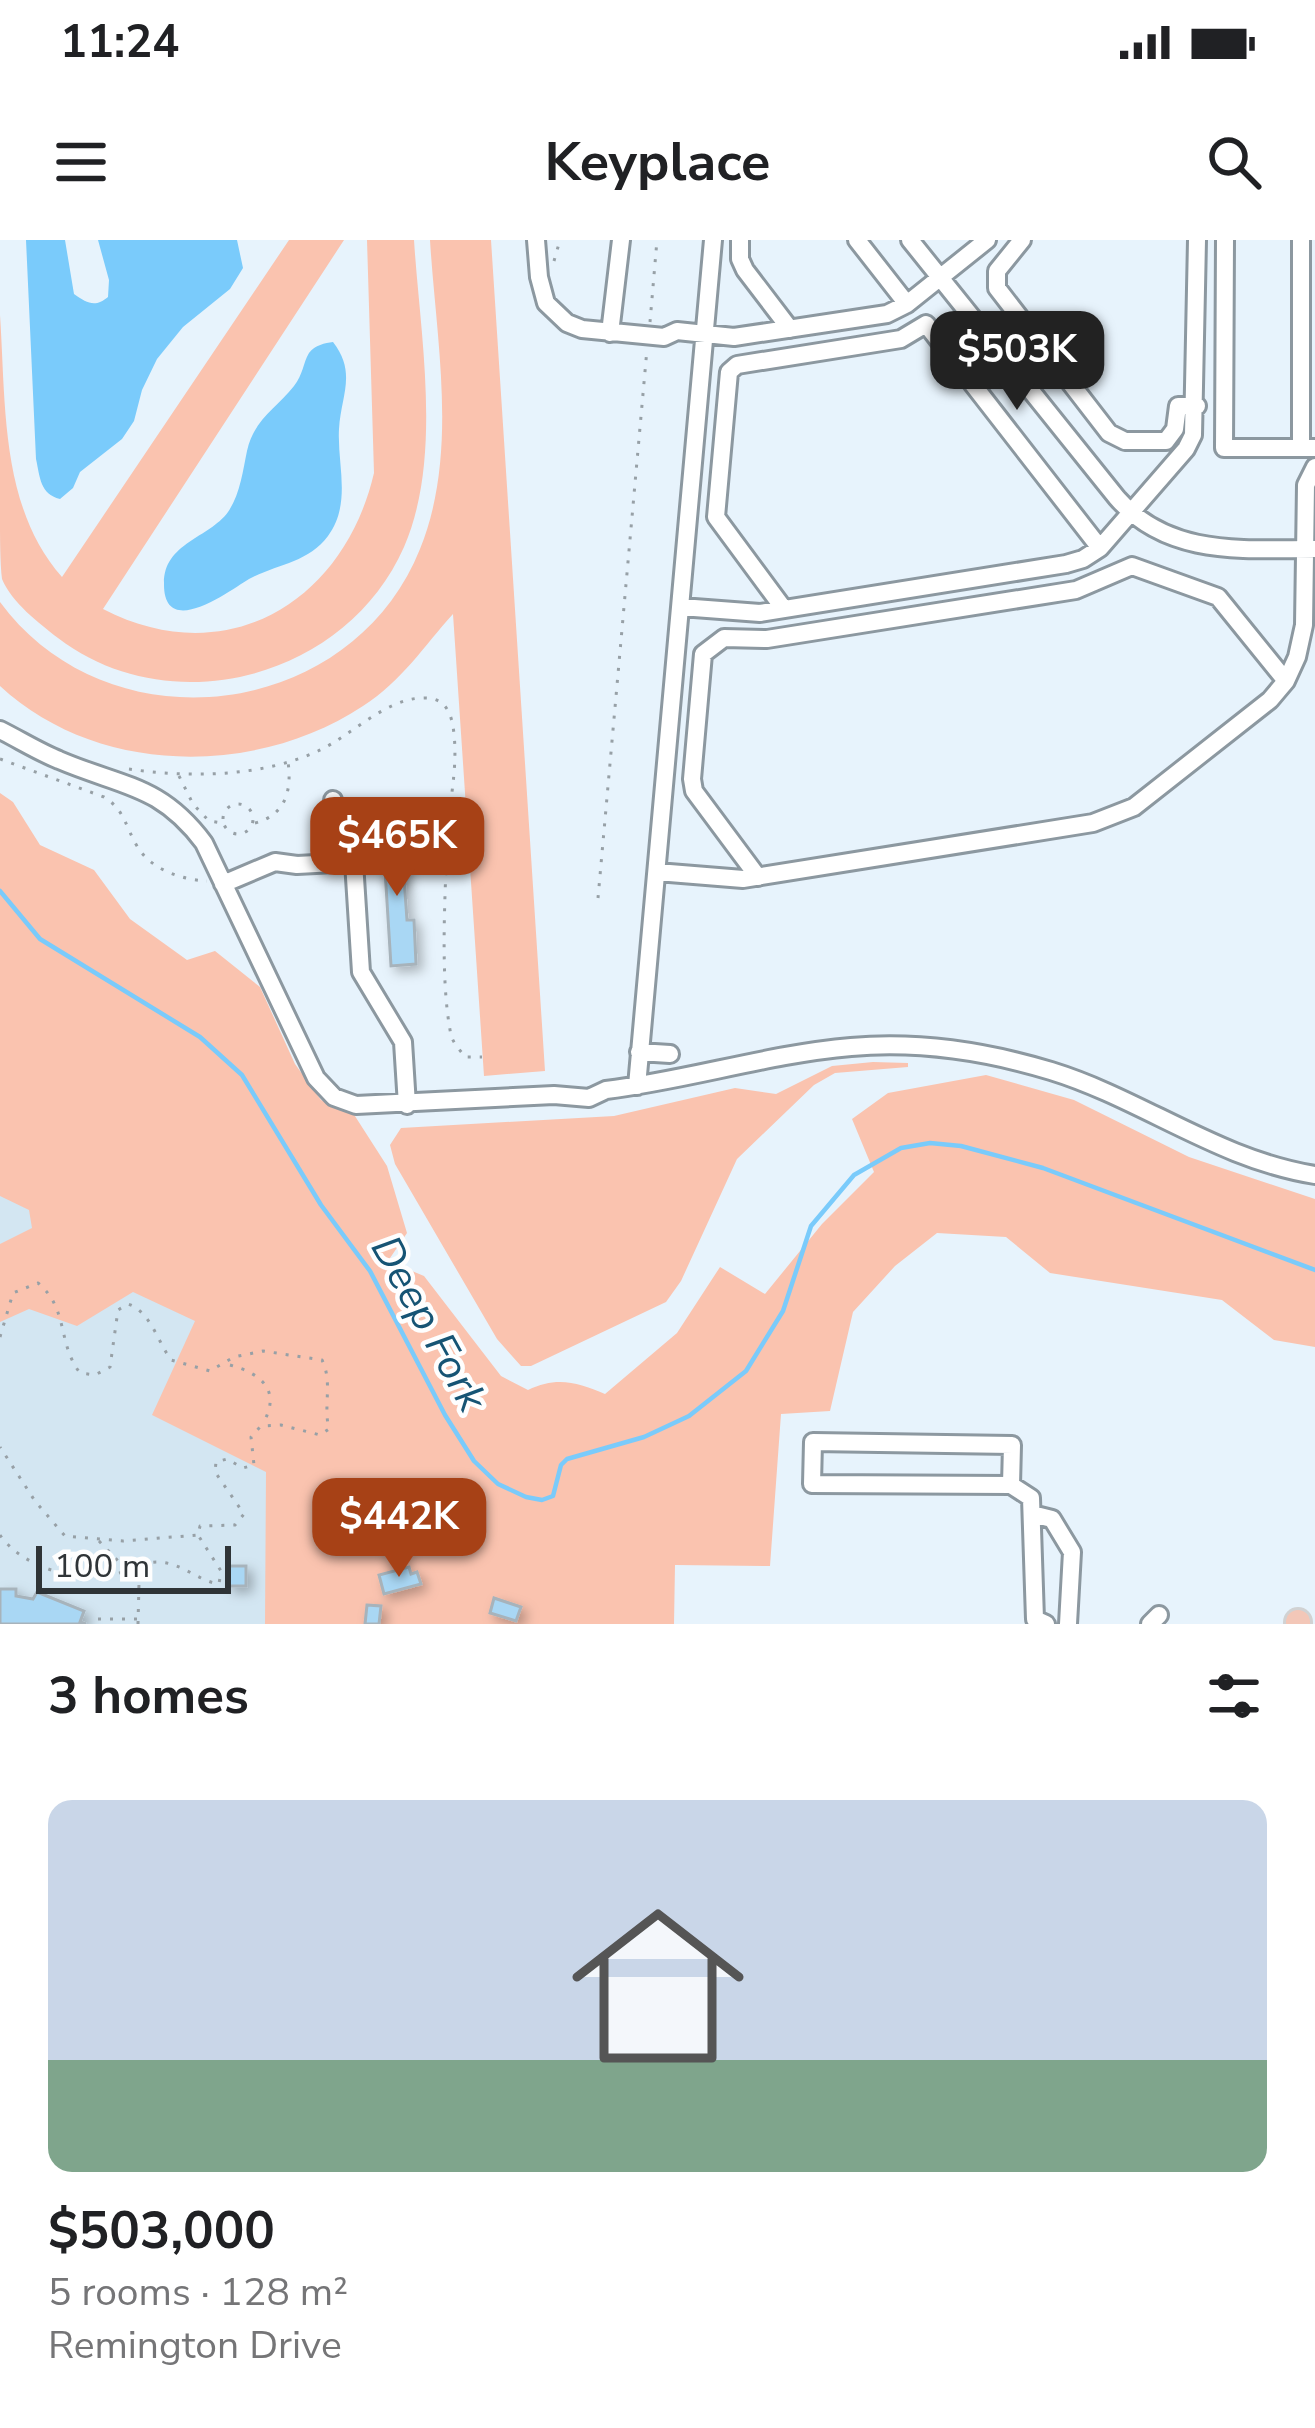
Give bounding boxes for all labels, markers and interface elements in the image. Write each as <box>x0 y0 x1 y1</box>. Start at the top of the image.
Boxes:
text: 11:24 <box>60 12 179 73</box>
text: Keyplace <box>545 125 770 199</box>
icon: menu <box>48 129 114 195</box>
icon: search <box>1201 129 1267 195</box>
pin: $503K <box>933 311 1101 413</box>
text: $503K <box>957 323 1077 376</box>
pin: $465K <box>313 797 481 899</box>
text: $465K <box>337 809 457 862</box>
water label: Deep Fork <box>357 1226 501 1423</box>
pin: $442K <box>315 1478 483 1580</box>
text: $442K <box>339 1490 459 1543</box>
scale bar <box>36 1540 231 1593</box>
text: 100 m <box>54 1544 150 1589</box>
text: 3 homes <box>48 1661 249 1731</box>
icon: filters <box>1201 1663 1267 1729</box>
icon: home <box>550 1878 766 2094</box>
text: $503,000 <box>48 2196 275 2266</box>
text: 5 rooms · 128 m² <box>48 2266 348 2319</box>
text: Remington Drive <box>48 2319 342 2372</box>

